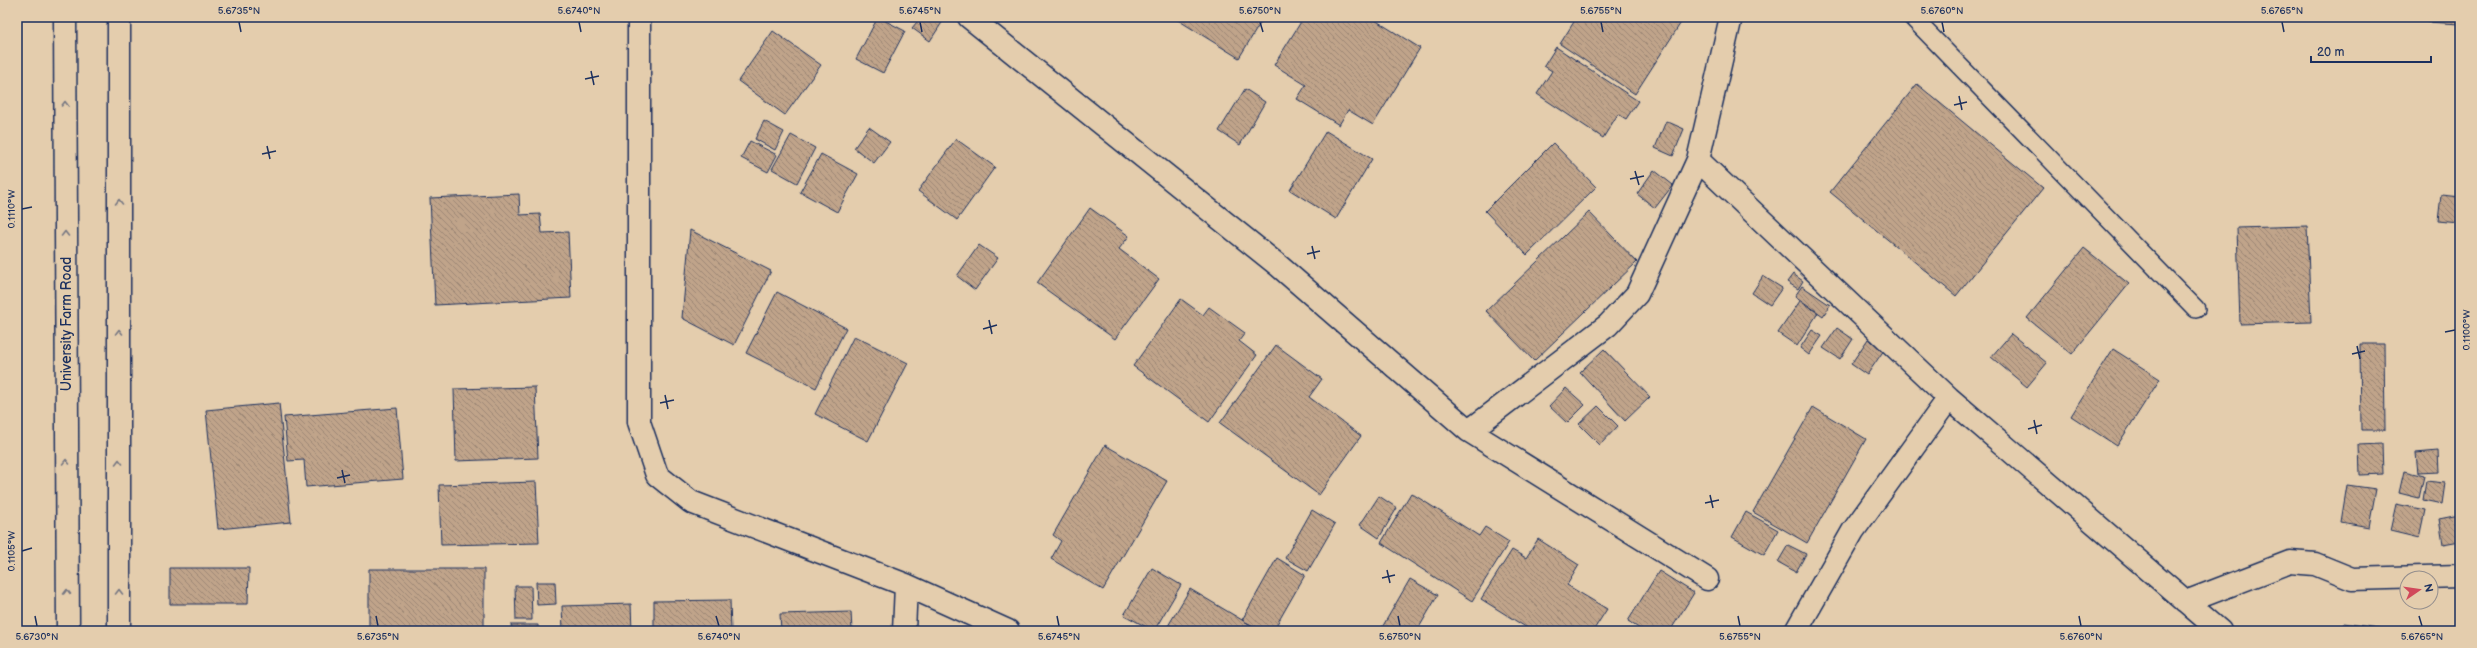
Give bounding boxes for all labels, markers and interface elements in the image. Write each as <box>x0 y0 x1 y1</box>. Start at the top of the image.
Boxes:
text: 5.6735°N <box>218 5 260 17</box>
text: 5.6740°N <box>558 5 600 17</box>
text: 5.6745°N <box>899 5 941 17</box>
text: 5.6750°N <box>1239 5 1281 17</box>
text: 5.6755°N <box>1580 5 1622 17</box>
text: 5.6760°N <box>1921 5 1963 17</box>
text: 5.6765°N <box>2261 5 2303 17</box>
scale bar <box>2311 38 2431 64</box>
text: 20 m <box>2317 45 2344 60</box>
one-way arrow <box>61 101 69 107</box>
text: 0.1110°W <box>6 189 18 229</box>
one-way arrow <box>115 199 123 205</box>
one-way arrow <box>61 231 69 237</box>
street label: University Farm Road <box>58 257 75 391</box>
text: 0.1100°W <box>2461 309 2473 351</box>
one-way arrow <box>115 329 123 335</box>
one-way arrow <box>62 459 70 465</box>
one-way arrow <box>115 459 123 465</box>
text: 0.1105°W <box>6 531 18 571</box>
north arrow <box>2399 570 2439 610</box>
text: N <box>2421 582 2436 593</box>
one-way arrow <box>63 589 71 595</box>
one-way arrow <box>115 589 123 595</box>
text: 5.6730°N <box>16 631 58 643</box>
text: 5.6735°N <box>357 631 399 643</box>
text: 5.6740°N <box>698 631 740 643</box>
text: 5.6745°N <box>1038 631 1080 643</box>
text: 5.6750°N <box>1379 631 1421 643</box>
text: 5.6755°N <box>1719 631 1761 643</box>
text: 5.6760°N <box>2060 631 2102 643</box>
text: 5.6765°N <box>2401 631 2443 643</box>

